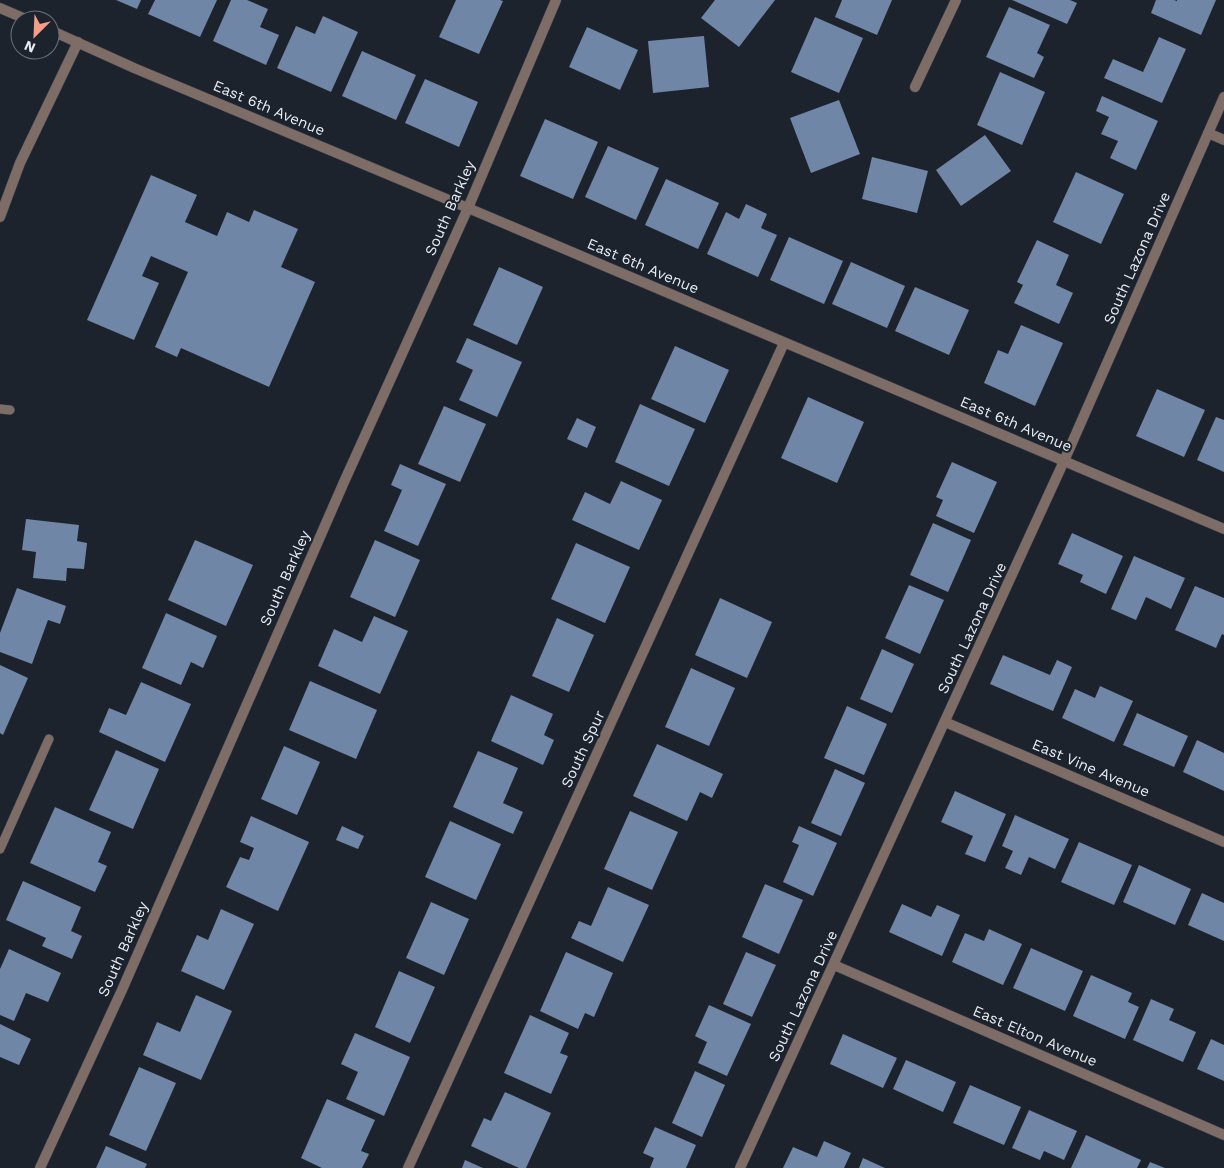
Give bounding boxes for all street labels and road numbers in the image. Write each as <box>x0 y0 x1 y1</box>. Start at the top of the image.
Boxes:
street label: East 6th Avenue <box>210 76 328 140</box>
street label: South Barkley <box>421 157 479 258</box>
street label: South Lazona Drive <box>1100 189 1174 327</box>
street label: East 6th Avenue <box>584 234 702 298</box>
street label: East 6th Avenue <box>957 392 1075 456</box>
street label: South Barkley <box>256 527 314 628</box>
street label: South Lazona Drive <box>934 560 1010 696</box>
street label: South Spur <box>557 708 609 790</box>
street label: East Vine Avenue <box>1029 735 1153 801</box>
street label: South Barkley <box>94 898 152 999</box>
street label: South Lazona Drive <box>765 928 841 1064</box>
street label: East Elton Avenue <box>970 1002 1100 1070</box>

